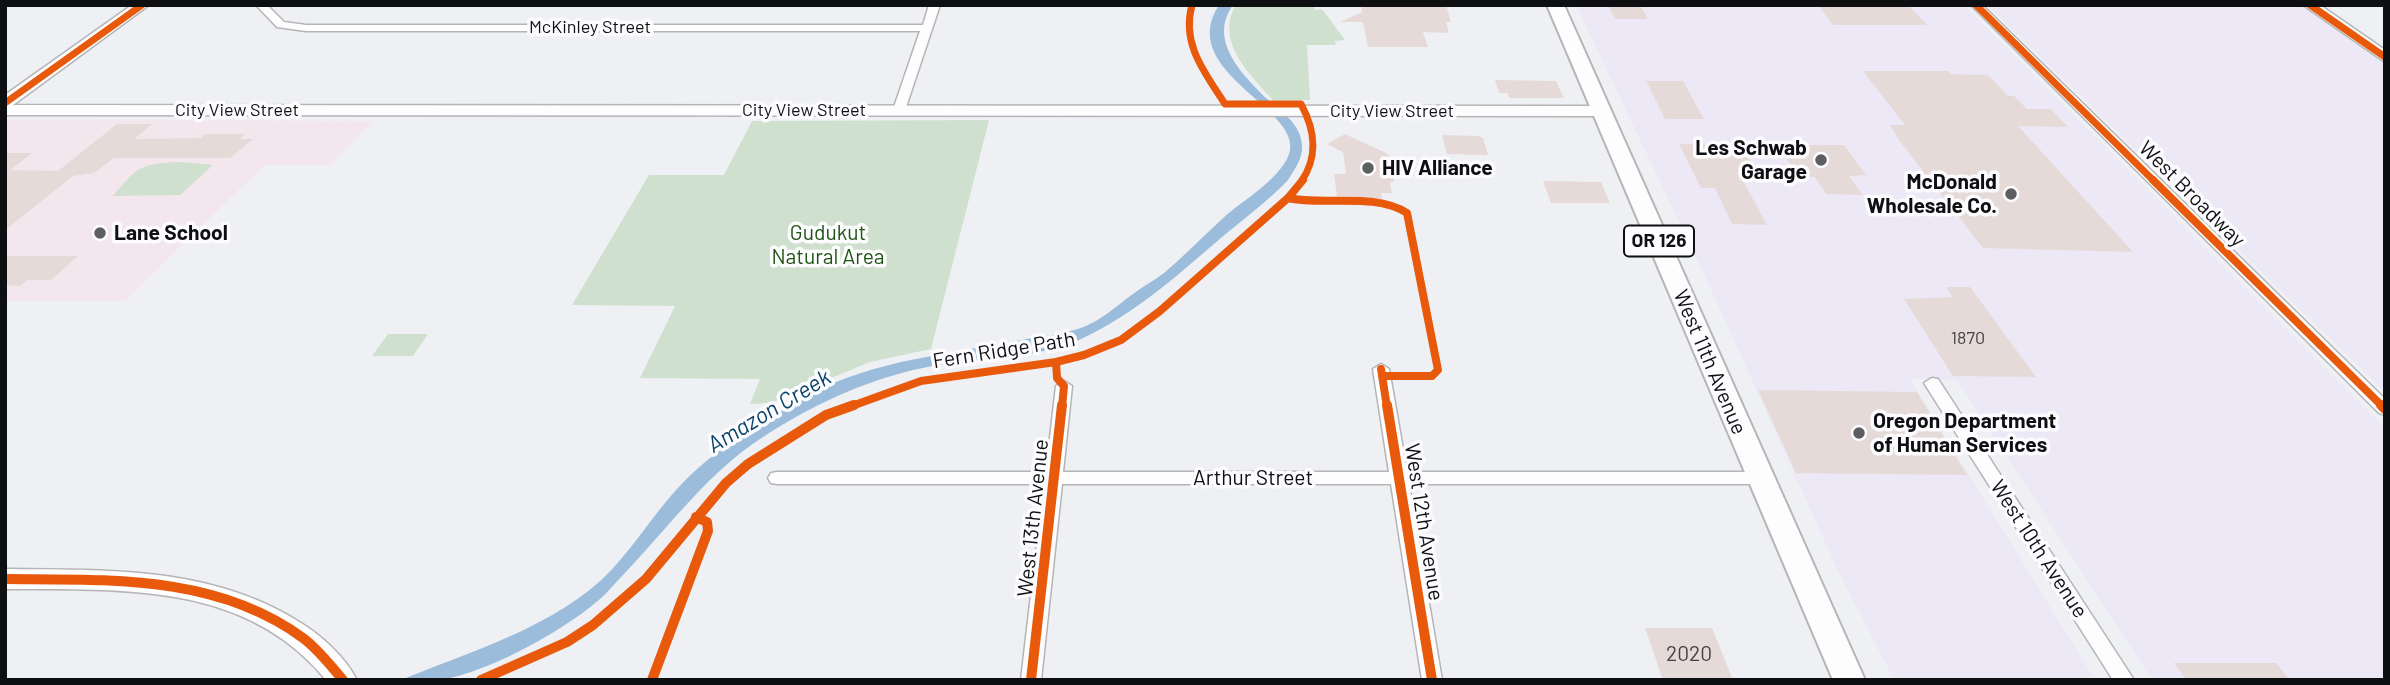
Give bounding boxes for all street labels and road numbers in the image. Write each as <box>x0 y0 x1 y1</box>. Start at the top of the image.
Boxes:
street label: McKinley Street <box>529 16 651 38</box>
street label: City View Street <box>175 99 299 121</box>
street label: City View Street <box>742 99 866 121</box>
street label: City View Street <box>1330 100 1454 122</box>
street label: West Broadway <box>2134 136 2250 252</box>
road number: OR 126 <box>1624 226 1694 256</box>
street label: West 11th Avenue <box>1668 286 1752 438</box>
street label: Fern Ridge Path <box>931 326 1077 374</box>
street label: West 13th Avenue <box>1012 438 1054 598</box>
street label: West 12th Avenue <box>1399 442 1449 602</box>
street label: Arthur Street <box>1193 465 1313 491</box>
street label: West 10th Avenue <box>1985 475 2093 623</box>

